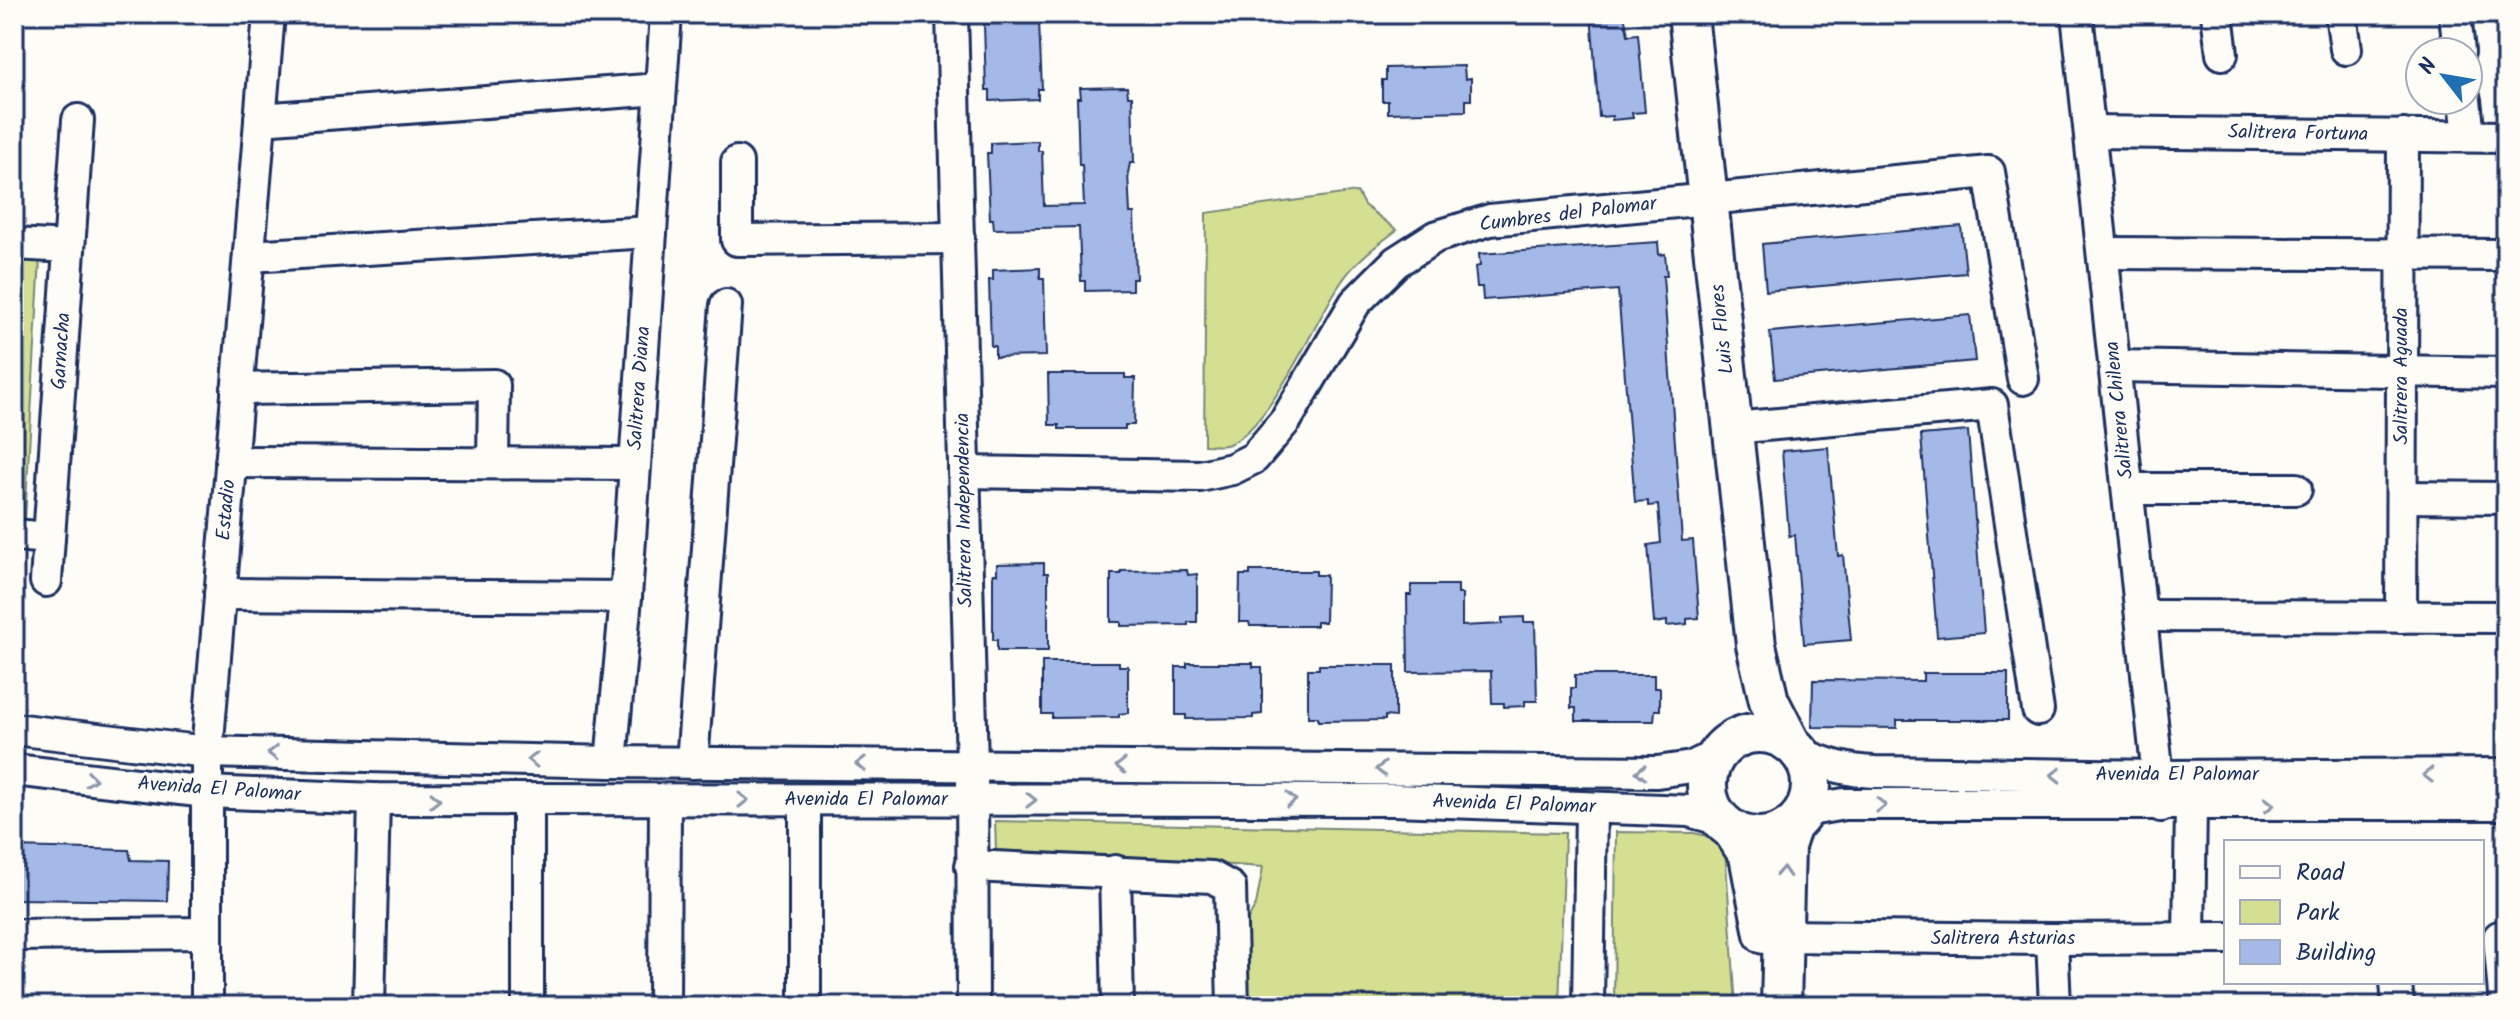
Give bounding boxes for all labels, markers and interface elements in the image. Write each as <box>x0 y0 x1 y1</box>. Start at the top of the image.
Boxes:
north arrow <box>2404 36 2484 116</box>
text: N <box>2410 52 2448 82</box>
street label: Salitrera Fortuna <box>2227 117 2369 151</box>
street label: Cumbres del Palomar <box>1478 188 1660 242</box>
street label: Luis Flores <box>1702 282 1744 376</box>
street label: Salitrera Aguada <box>2386 307 2418 445</box>
street label: Garnacha <box>43 311 81 391</box>
street label: Salitrera Diana <box>620 325 660 451</box>
street label: Salitrera Chilena <box>2097 339 2143 481</box>
street label: Salitrera Independencia <box>947 412 983 608</box>
street label: Estadio <box>208 478 246 542</box>
one-way arrow <box>266 745 279 762</box>
one-way arrow <box>526 752 539 769</box>
one-way arrow <box>854 755 867 773</box>
one-way arrow <box>1114 758 1127 775</box>
street label: Avenida El Palomar <box>2095 759 2260 791</box>
one-way arrow <box>1374 760 1387 778</box>
one-way arrow <box>1634 763 1647 781</box>
one-way arrow <box>2049 766 2062 783</box>
one-way arrow <box>2421 766 2434 784</box>
street label: Avenida El Palomar <box>137 768 303 812</box>
one-way arrow <box>85 770 98 787</box>
street label: Avenida El Palomar <box>784 784 949 816</box>
street label: Avenida El Palomar <box>1432 786 1597 824</box>
one-way arrow <box>429 791 442 809</box>
one-way arrow <box>1025 791 1038 809</box>
one-way arrow <box>1285 791 1298 809</box>
one-way arrow <box>737 792 750 809</box>
one-way arrow <box>1875 796 1888 814</box>
one-way arrow <box>2263 796 2276 814</box>
legend <box>2224 840 2484 984</box>
text: Road <box>2296 854 2345 893</box>
one-way arrow <box>1775 865 1792 878</box>
text: Park <box>2296 894 2340 933</box>
street label: Salitrera Asturias <box>1931 923 2076 955</box>
text: Building <box>2296 934 2376 973</box>

